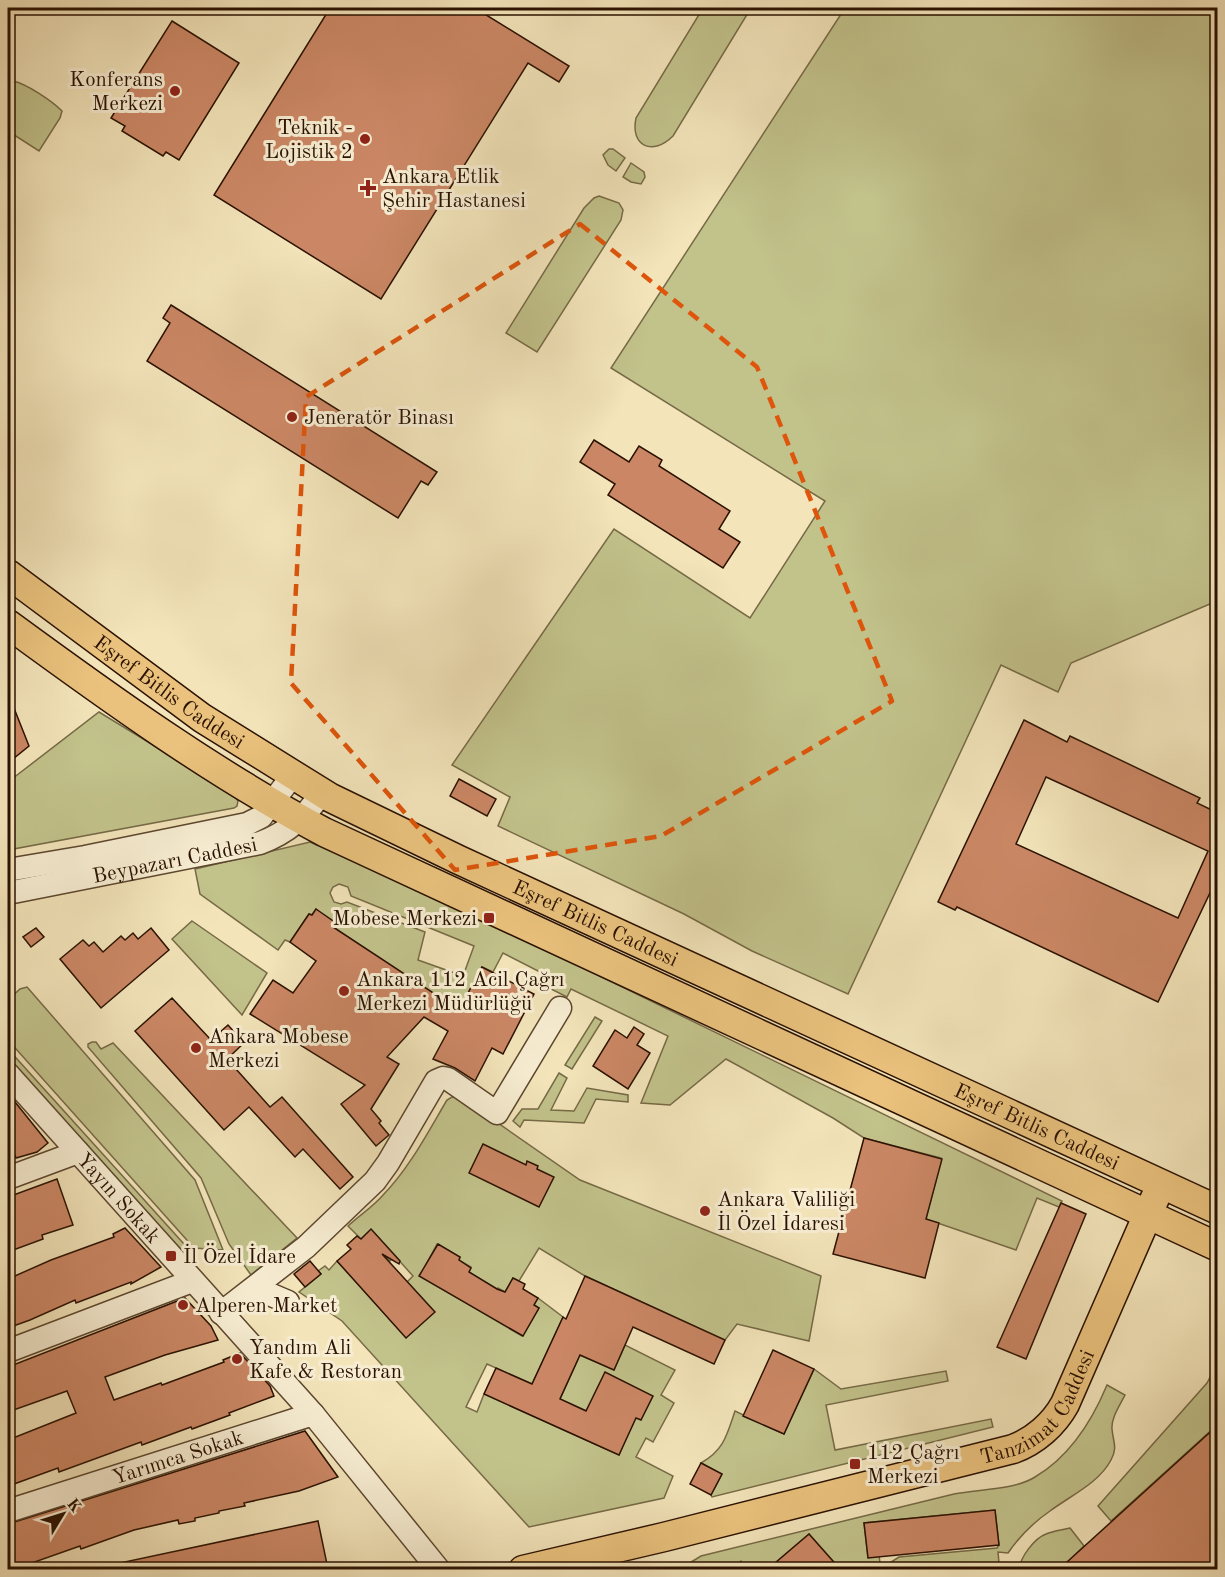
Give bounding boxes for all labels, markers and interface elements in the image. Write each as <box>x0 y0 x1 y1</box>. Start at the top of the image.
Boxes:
place label: Konferans Merkezi <box>69 70 163 115</box>
marker: Konferans Merkezi <box>168 84 182 98</box>
place label: Teknik - Lojistik 2 <box>265 118 353 163</box>
marker: Teknik - Lojistik 2 <box>358 132 372 146</box>
place label: Ankara Etlik Şehir Hastanesi <box>382 167 526 212</box>
marker: Ankara Etlik Şehir Hastanesi <box>359 179 377 197</box>
place label: Jeneratör Binası <box>304 408 454 429</box>
marker: Jeneratör Binası <box>285 410 299 424</box>
street label: Eşref Bitlis Caddesi <box>89 632 248 754</box>
street label: Beypazarı Caddesi <box>91 835 259 888</box>
street label: Eşref Bitlis Caddesi <box>509 877 681 971</box>
place label: Mobese Merkezi <box>333 909 477 930</box>
marker: Mobese Merkezi <box>482 911 496 925</box>
place label: Ankara 112 Acil Çağrı Merkezi Müdürlüğü <box>356 970 564 1015</box>
marker: Ankara 112 Acil Çağrı Merkezi Müdürlüğü <box>337 984 351 998</box>
place label: Ankara Mobese Merkezi <box>208 1027 349 1072</box>
marker: Ankara Mobese Merkezi <box>189 1041 203 1055</box>
street label: Eşref Bitlis Caddesi <box>950 1081 1122 1175</box>
street label: Yayın Sokak <box>72 1149 164 1248</box>
place label: Ankara Valiliği İl Özel İdaresi <box>717 1190 855 1235</box>
marker: Ankara Valiliği İl Özel İdaresi <box>698 1204 712 1218</box>
place label: İl Özel İdare <box>183 1243 296 1268</box>
marker: İl Özel İdare <box>164 1249 178 1263</box>
place label: Alperen Market <box>195 1296 337 1317</box>
marker: Alperen Market <box>176 1298 190 1312</box>
place label: Yandım Ali Kafe & Restoran <box>249 1338 402 1383</box>
street label: Tanzimat Caddesi <box>978 1347 1099 1469</box>
marker: Yandım Ali Kafe & Restoran <box>230 1352 244 1366</box>
street label: Yarımca Sokak <box>110 1428 246 1489</box>
place label: 112 Çağrı Merkezi <box>867 1443 959 1488</box>
marker: 112 Çağrı Merkezi <box>848 1457 862 1471</box>
north arrow <box>33 1484 93 1544</box>
text: K <box>63 1496 83 1516</box>

